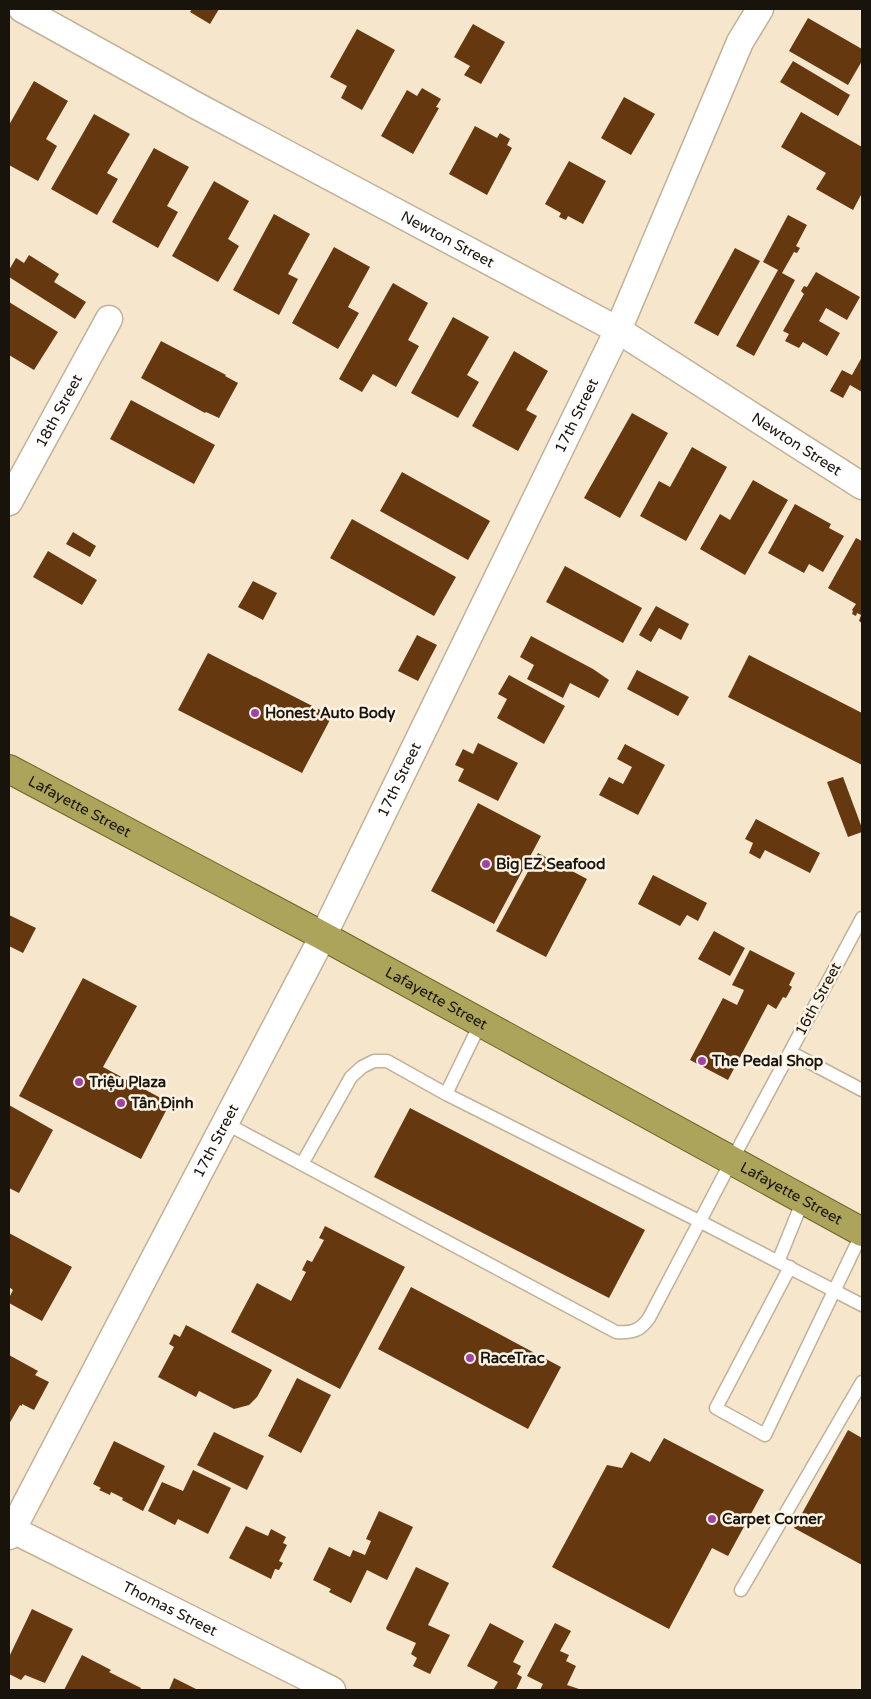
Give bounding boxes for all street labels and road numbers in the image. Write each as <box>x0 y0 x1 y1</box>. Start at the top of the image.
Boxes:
street label: Newton Street <box>398 207 498 272</box>
street label: 18th Street <box>32 371 86 450</box>
street label: 17th Street <box>551 375 602 456</box>
street label: Newton Street <box>748 409 845 480</box>
street label: 17th Street <box>373 739 425 820</box>
street label: Lafayette Street <box>25 772 134 841</box>
street label: 16th Street <box>791 959 845 1039</box>
street label: Lafayette Street <box>382 963 491 1034</box>
street label: 17th Street <box>189 1101 243 1181</box>
street label: Lafayette Street <box>737 1158 846 1229</box>
street label: Thomas Street <box>120 1577 220 1640</box>

